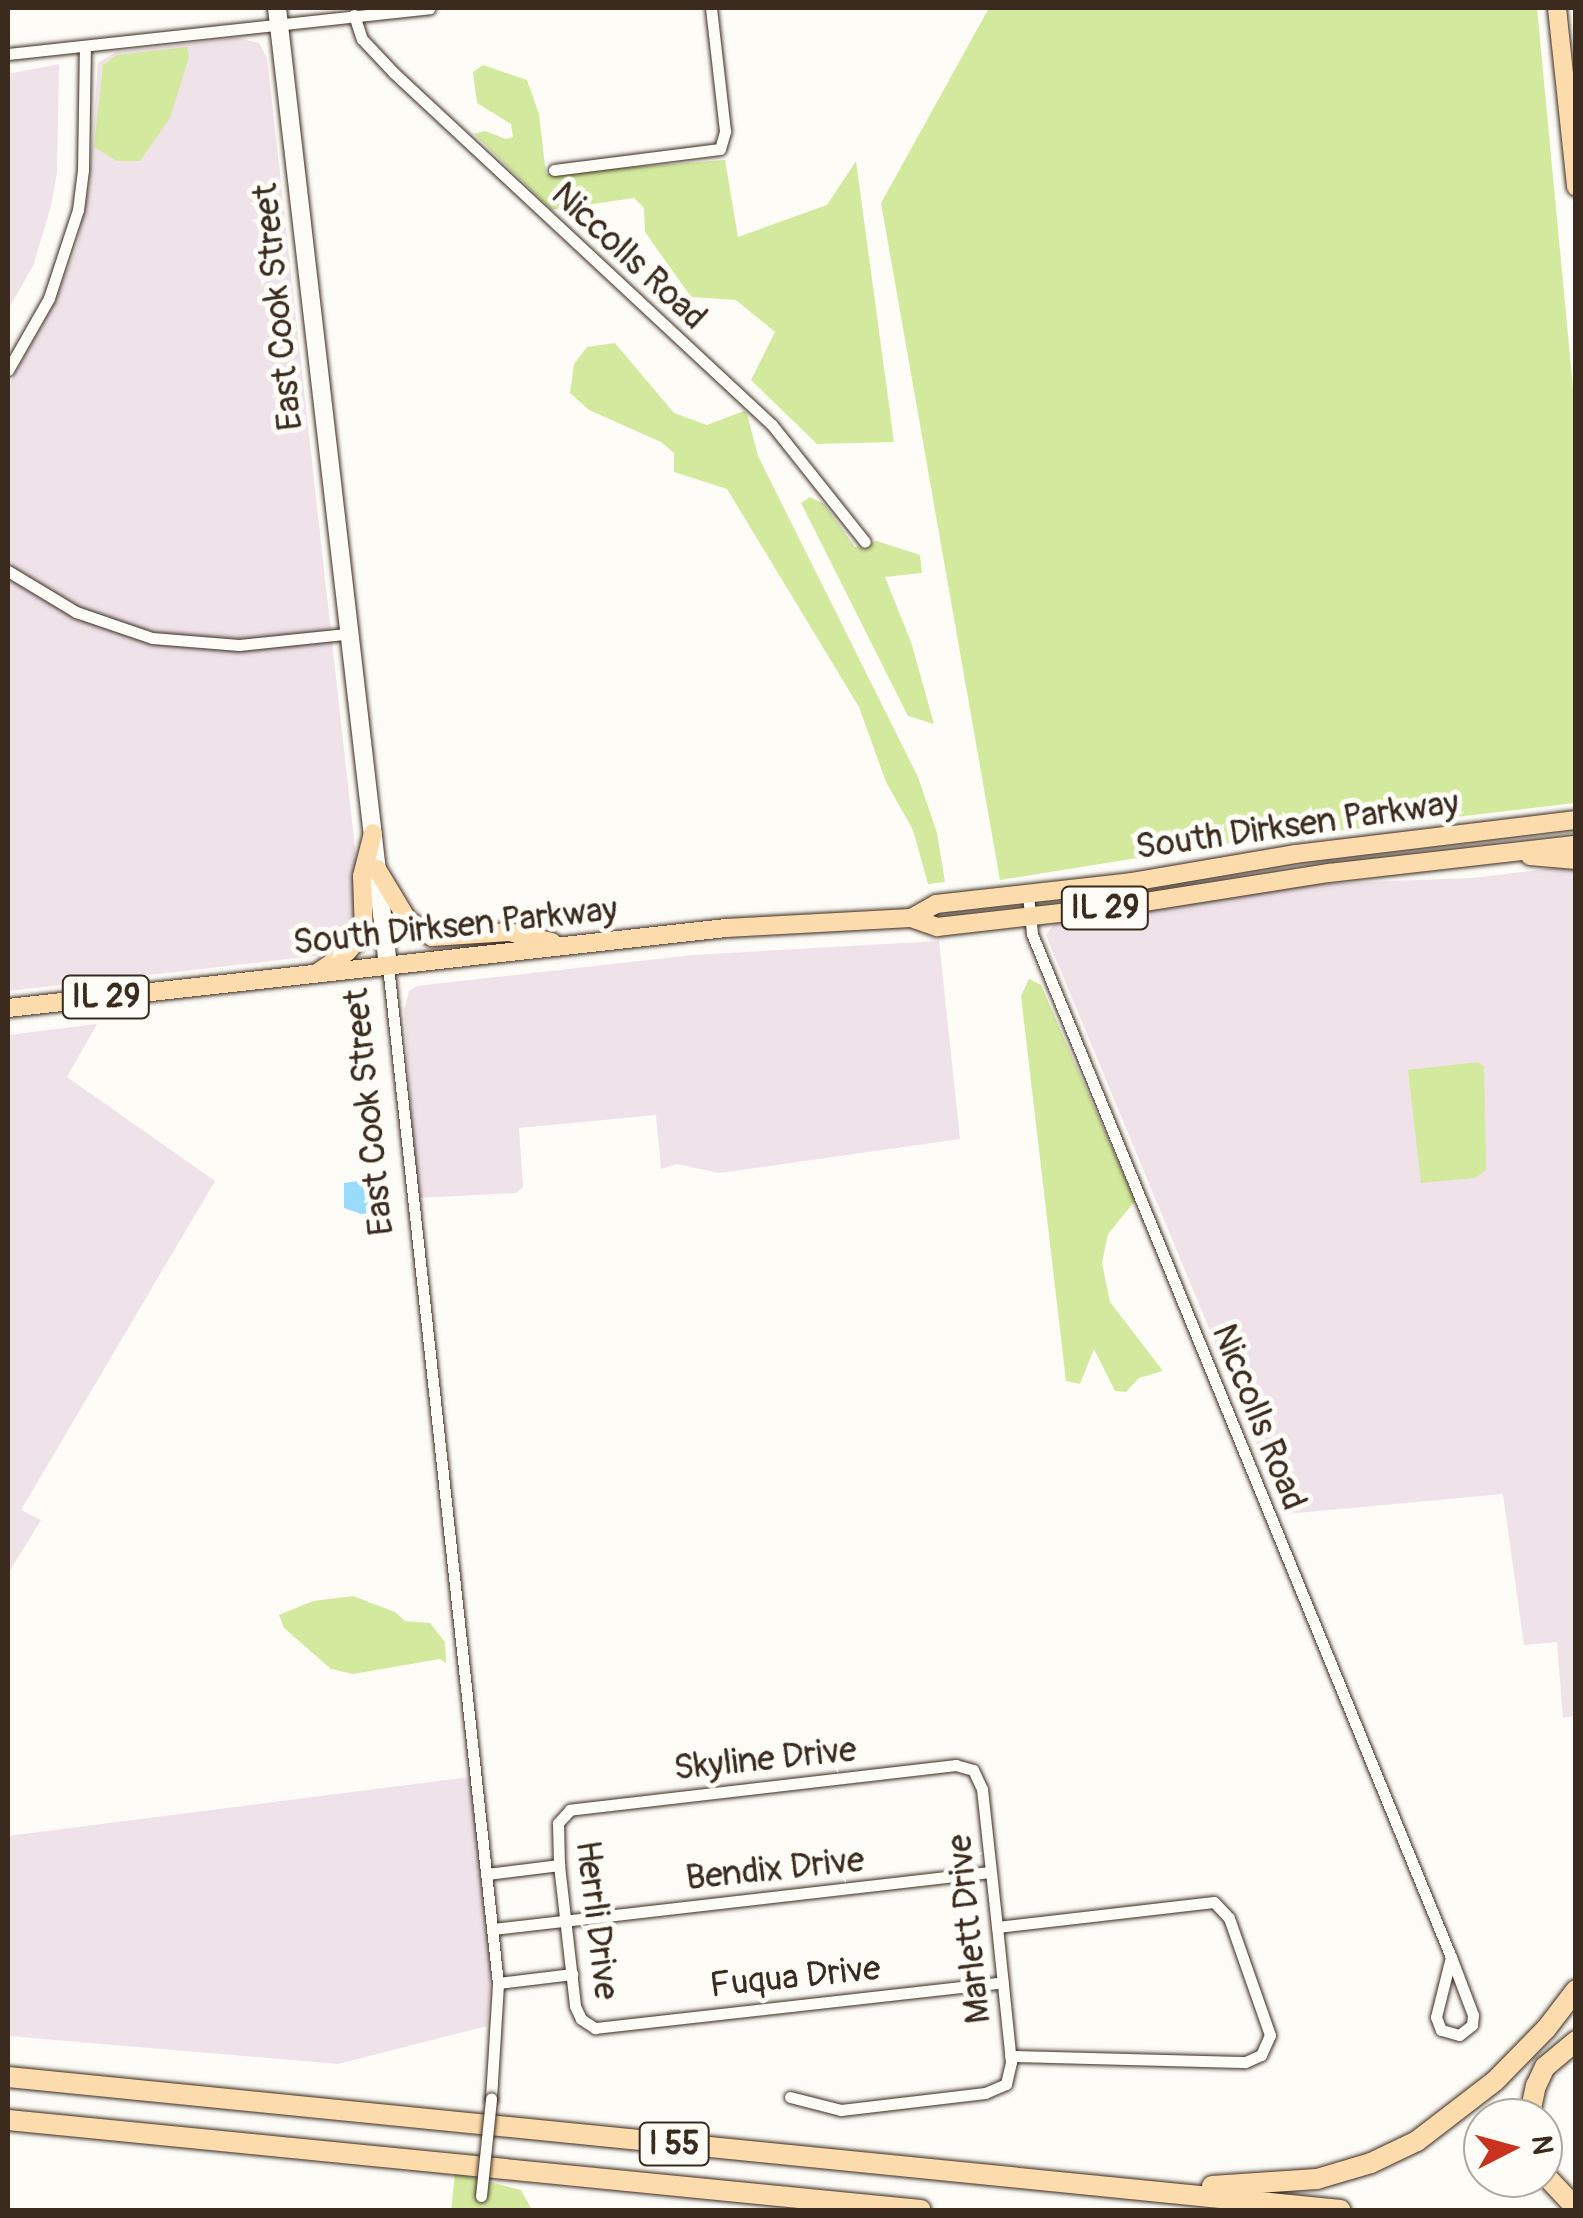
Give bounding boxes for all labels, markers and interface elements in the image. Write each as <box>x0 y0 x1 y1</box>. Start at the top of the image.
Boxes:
street label: Niccolls Road <box>543 174 715 338</box>
street label: East Cook Street <box>244 181 312 433</box>
street label: South Dirksen Parkway <box>1133 782 1461 868</box>
road number: IL 29 <box>1060 881 1150 935</box>
street label: South Dirksen Parkway <box>291 888 619 964</box>
road number: IL 29 <box>61 970 151 1024</box>
street label: East Cook Street <box>335 986 403 1238</box>
street label: Niccolls Road <box>1203 1318 1315 1516</box>
street label: Skyline Drive <box>672 1729 858 1789</box>
street label: Marlett Drive <box>938 1832 1000 2026</box>
street label: Herrli Drive <box>566 1838 628 2002</box>
street label: Bendix Drive <box>684 1839 866 1899</box>
street label: Fuqua Drive <box>708 1947 882 2007</box>
north arrow <box>1463 2098 1563 2198</box>
road number: I 55 <box>636 2117 712 2171</box>
text: N <box>1523 2134 1560 2156</box>

